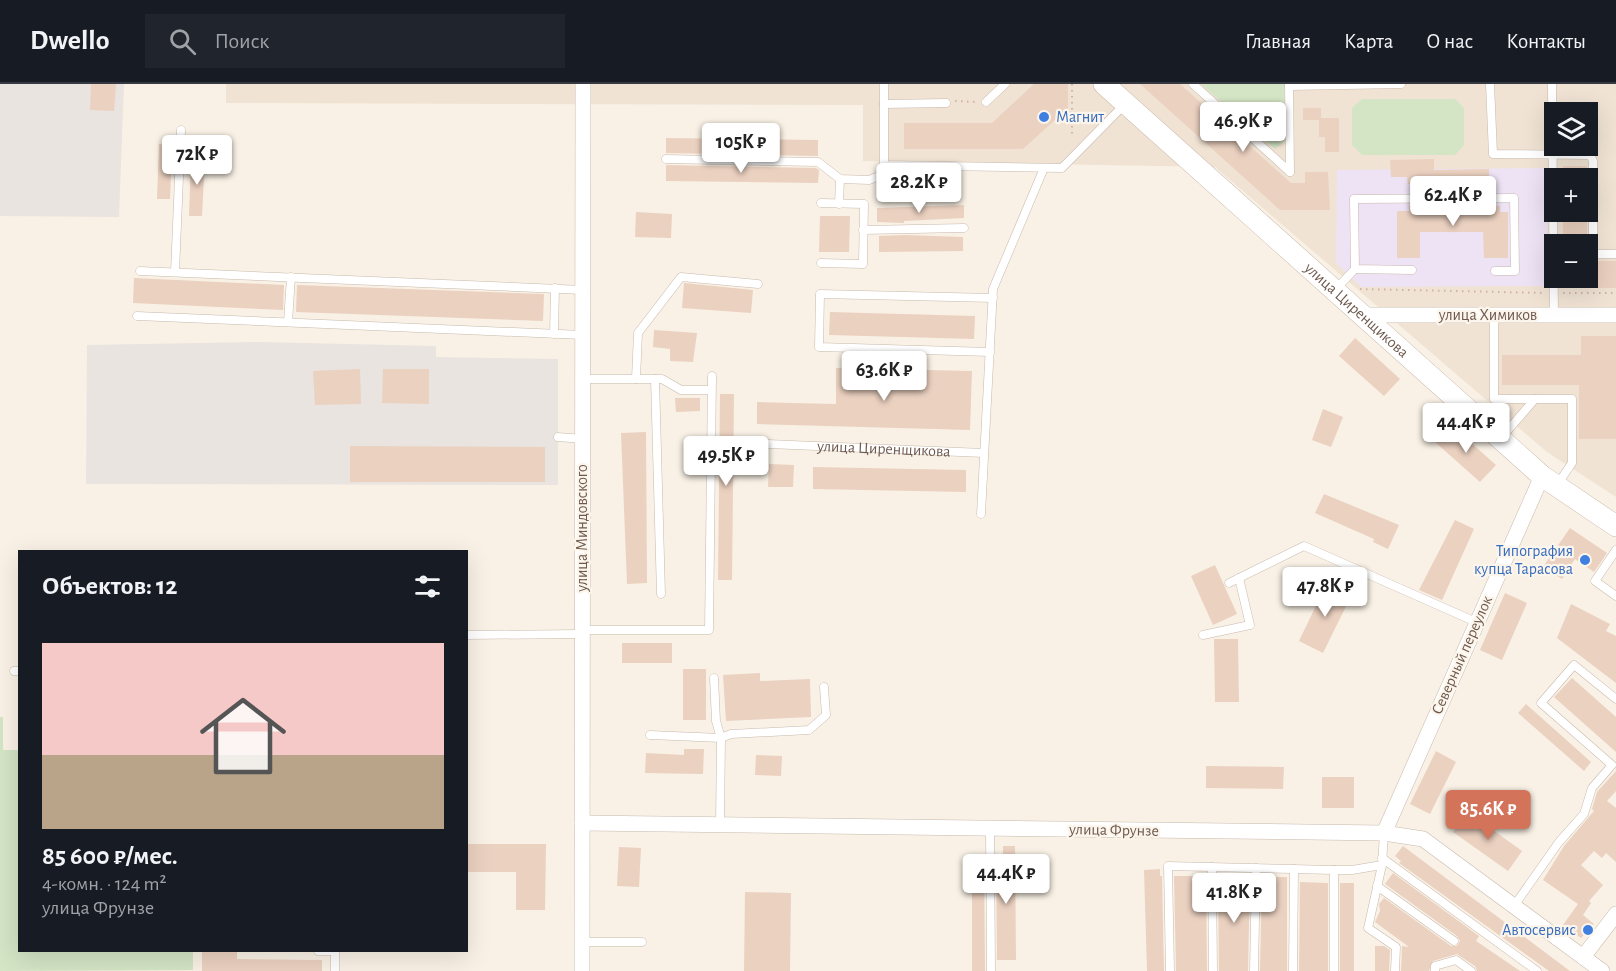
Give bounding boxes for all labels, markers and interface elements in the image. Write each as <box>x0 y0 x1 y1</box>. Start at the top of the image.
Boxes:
search box <box>145 14 565 68</box>
icon: search <box>166 25 199 58</box>
text: Dwello <box>30 27 109 55</box>
text: Поиск <box>214 30 269 52</box>
text: Главная <box>1245 31 1311 52</box>
text: Карта <box>1344 31 1393 52</box>
text: О нас <box>1426 31 1473 52</box>
text: Контакты <box>1506 31 1586 52</box>
pin: 46.9K ₽ <box>1188 102 1298 153</box>
map controls <box>1544 102 1598 288</box>
button: layers <box>1544 102 1598 156</box>
place label: Магнит <box>1056 109 1104 125</box>
marker: Магнит <box>1037 110 1051 124</box>
text: 46.9K ₽ <box>1214 111 1272 131</box>
pin: 105K ₽ <box>692 123 790 174</box>
text: 105K ₽ <box>716 132 766 152</box>
pin: 72K ₽ <box>155 135 239 186</box>
text: 72K ₽ <box>176 144 218 164</box>
pin: 28.2K ₽ <box>864 163 974 214</box>
button: + <box>1544 168 1598 222</box>
text: 28.2K ₽ <box>890 172 948 192</box>
pin: 62.4K ₽ <box>1398 176 1508 227</box>
text: 62.4K ₽ <box>1424 185 1482 205</box>
button: − <box>1544 234 1598 288</box>
street label: улица Циренщикова <box>1300 259 1412 361</box>
street label: улица Химиков <box>1438 307 1537 324</box>
pin: 63.6K ₽ <box>829 351 939 402</box>
text: 63.6K ₽ <box>856 360 912 380</box>
pin: 44.4K ₽ <box>1411 403 1521 454</box>
text: 44.4K ₽ <box>1437 412 1495 432</box>
pin: 49.5K ₽ <box>671 436 781 487</box>
street label: улица Циренщикова <box>816 438 951 460</box>
text: 49.5K ₽ <box>698 445 755 465</box>
street label: улица Миндовского <box>574 464 591 593</box>
place label: Типография купца Тарасова <box>1474 543 1573 578</box>
marker: Типография купца Тарасова <box>1578 553 1592 567</box>
pin: 47.8K ₽ <box>1270 567 1380 618</box>
icon: filters <box>411 570 444 603</box>
text: Объектов: 12 <box>42 573 178 599</box>
text: 47.8K ₽ <box>1296 576 1354 596</box>
street label: Северный переулок <box>1429 593 1497 717</box>
icon: home <box>189 682 297 790</box>
pin: 85.6K ₽ <box>1433 790 1543 841</box>
text: 85.6K ₽ <box>1460 799 1516 819</box>
street label: улица Фрунзе <box>1068 821 1159 840</box>
text: 85 600 ₽/мес. <box>42 843 178 869</box>
pin: 44.4K ₽ <box>951 854 1061 905</box>
text: 44.4K ₽ <box>977 863 1035 883</box>
pin: 41.8K ₽ <box>1179 873 1289 924</box>
text: 4-комн. · 124 m² <box>42 874 167 894</box>
text: 41.8K ₽ <box>1206 882 1262 902</box>
text: улица Фрунзе <box>42 898 154 918</box>
place label: Автосервис <box>1502 922 1576 938</box>
marker: Автосервис <box>1581 923 1595 937</box>

